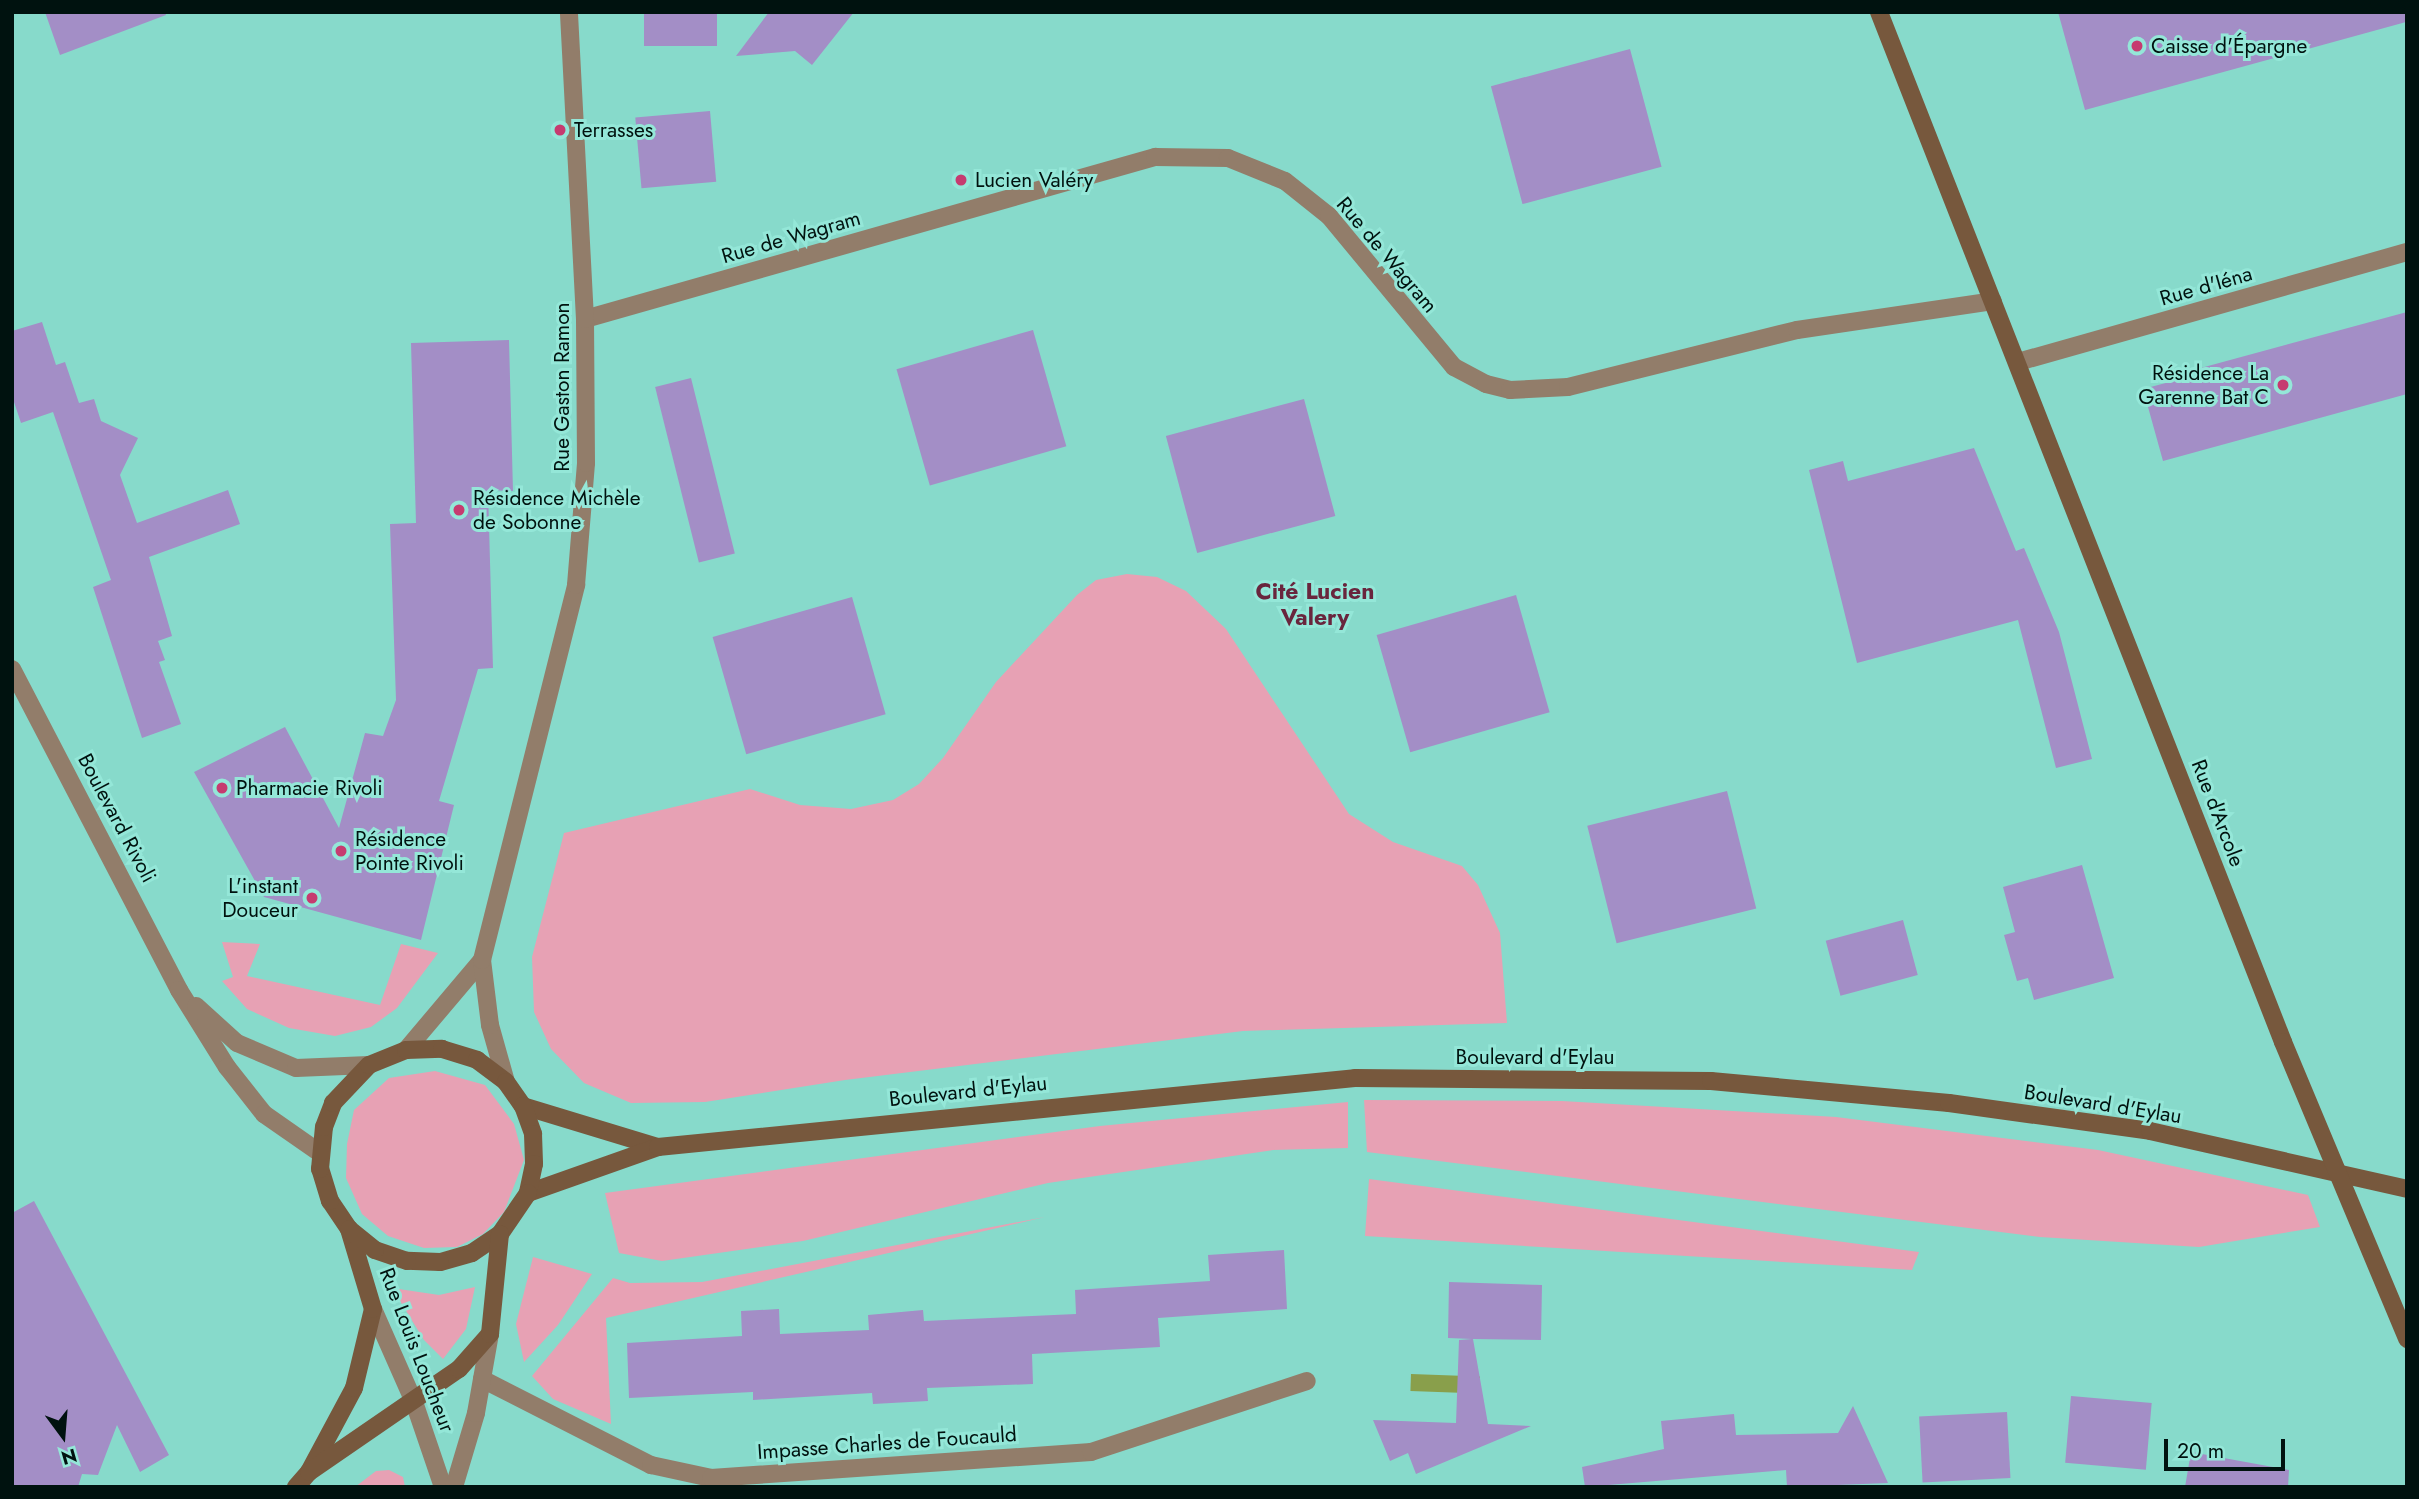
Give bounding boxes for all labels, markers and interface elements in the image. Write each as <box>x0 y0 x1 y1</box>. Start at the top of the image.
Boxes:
place label: Caisse d'Épargne <box>2151 33 2307 59</box>
marker: Caisse d'Épargne <box>2129 38 2145 54</box>
place label: Terrasses <box>574 117 653 143</box>
marker: Terrasses <box>552 122 568 138</box>
place label: Lucien Valéry <box>975 167 1093 193</box>
marker: Lucien Valéry <box>953 172 969 188</box>
street label: Rue de Wagram <box>1331 192 1443 318</box>
street label: Rue de Wagram <box>719 205 863 269</box>
street label: Rue d'Iéna <box>2157 261 2255 311</box>
street label: Rue Gaston Ramon <box>549 302 575 472</box>
place label: Résidence La Garenne Bat C <box>2138 360 2269 410</box>
marker: Résidence La Garenne Bat C <box>2275 377 2291 393</box>
place label: Résidence Michèle de Sobonne <box>473 485 640 535</box>
marker: Résidence Michèle de Sobonne <box>451 502 467 518</box>
district label: Cité Lucien Valery <box>1256 577 1374 631</box>
street label: Boulevard Rivoli <box>72 749 162 887</box>
street label: Rue d'Arcole <box>2186 756 2250 870</box>
place label: Pharmacie Rivoli <box>236 775 383 801</box>
marker: Pharmacie Rivoli <box>214 780 230 796</box>
place label: Résidence Pointe Rivoli <box>355 826 464 876</box>
marker: Résidence Pointe Rivoli <box>333 843 349 859</box>
place label: L'instant Douceur <box>222 873 298 923</box>
marker: L'instant Douceur <box>304 890 320 906</box>
street label: Boulevard d'Eylau <box>1455 1044 1615 1070</box>
street label: Boulevard d'Eylau <box>888 1070 1048 1112</box>
street label: Boulevard d'Eylau <box>2022 1079 2184 1129</box>
street label: Rue Louis Loucheur <box>374 1264 460 1436</box>
north arrow <box>28 1401 98 1471</box>
street label: Impasse Charles de Foucauld <box>756 1421 1018 1465</box>
scale bar <box>2167 1426 2288 1470</box>
text: 20 m <box>2177 1436 2224 1466</box>
text: N <box>58 1442 80 1472</box>

